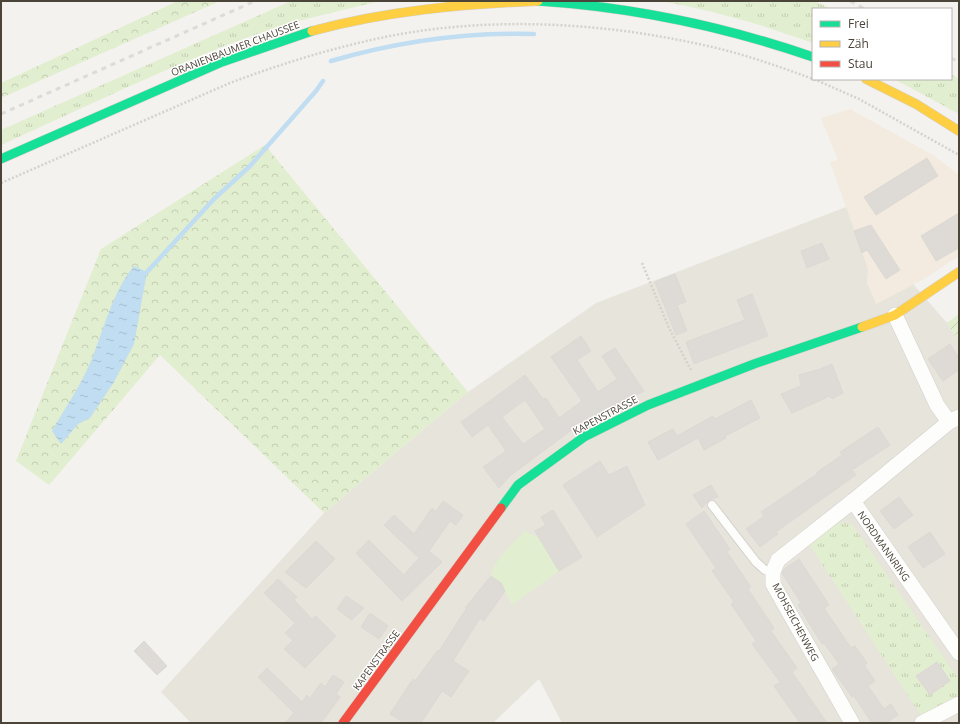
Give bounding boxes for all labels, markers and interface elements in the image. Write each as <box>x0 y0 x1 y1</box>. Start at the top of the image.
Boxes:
legend <box>812 8 952 80</box>
text: Frei <box>848 15 869 32</box>
street label: ORANIENBAUMER CHAUSSEE <box>169 17 301 79</box>
text: Zäh <box>848 35 869 52</box>
text: Stau <box>848 55 873 72</box>
street label: KAPENSTRASSE <box>570 392 640 438</box>
street label: NORDMANNRING <box>854 508 914 584</box>
street label: MOHSEICHENWEG <box>769 580 823 664</box>
street label: KAPENSTRASSE <box>349 627 403 693</box>

